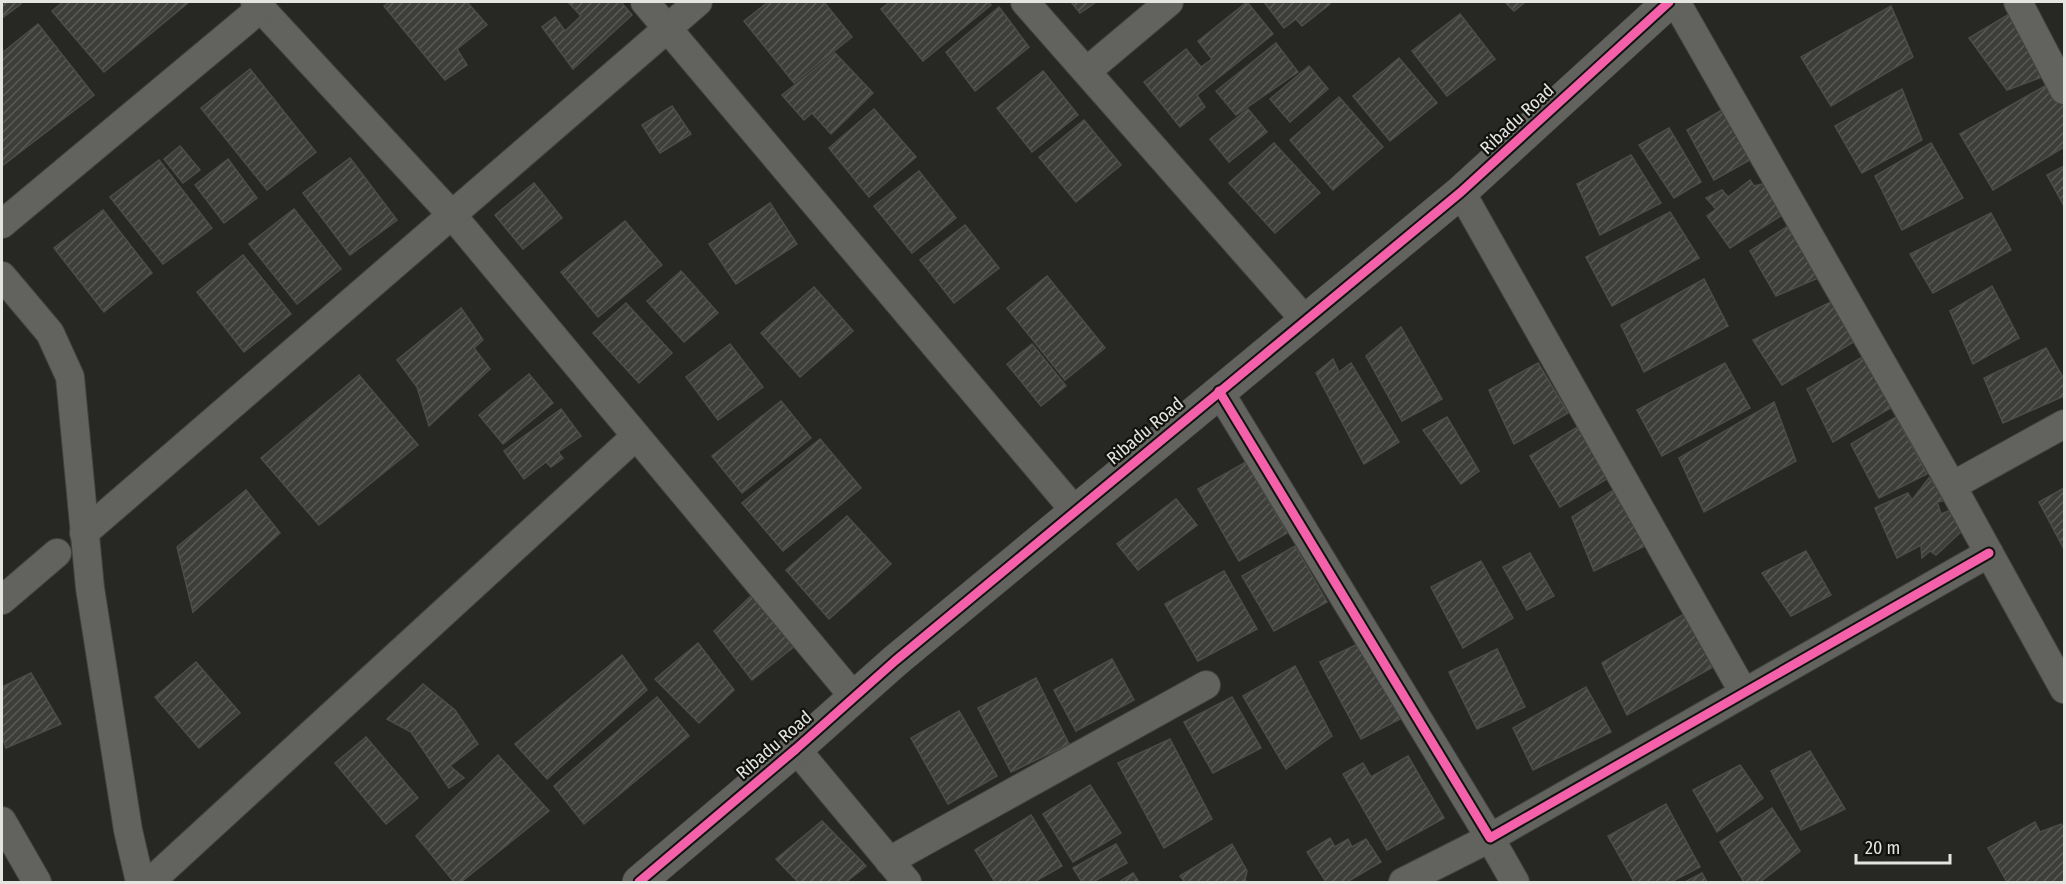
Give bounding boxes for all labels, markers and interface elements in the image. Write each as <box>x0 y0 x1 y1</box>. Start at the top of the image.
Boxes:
street label: Ribadu Road <box>1475 79 1559 159</box>
street label: Ribadu Road <box>1102 393 1188 469</box>
street label: Ribadu Road <box>732 706 816 784</box>
scale bar <box>1856 827 1950 865</box>
text: 20 m <box>1865 837 1900 859</box>

